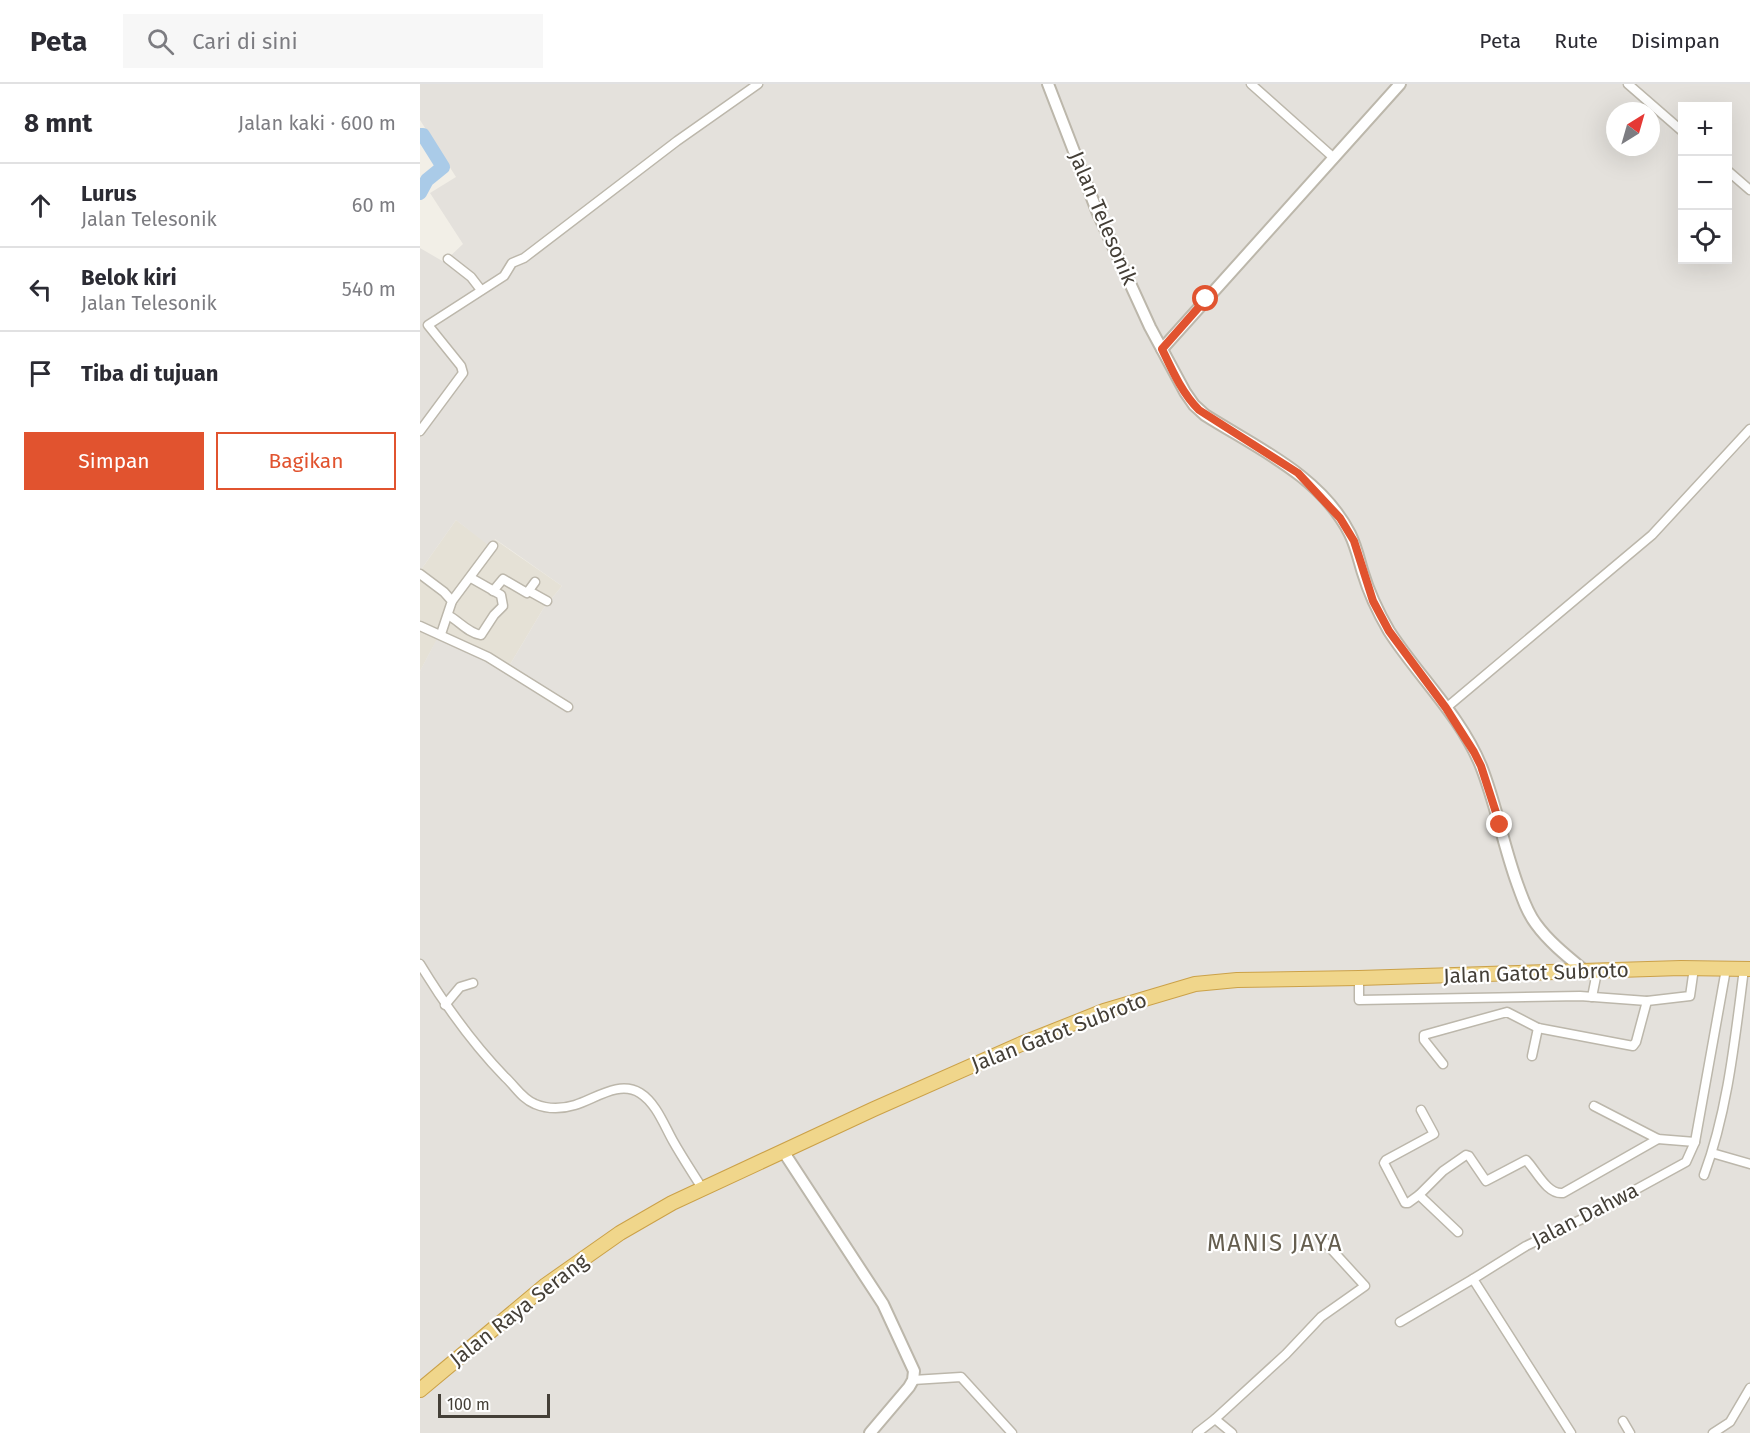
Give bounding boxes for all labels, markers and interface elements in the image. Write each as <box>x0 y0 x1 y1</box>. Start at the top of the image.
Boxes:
search box <box>123 14 543 68</box>
text: Peta <box>30 25 87 58</box>
icon: search <box>144 25 177 58</box>
text: Cari di sini <box>192 28 298 55</box>
text: Peta <box>1479 28 1521 54</box>
text: Rute <box>1554 28 1598 54</box>
text: Disimpan <box>1631 28 1720 54</box>
north arrow <box>1606 102 1660 156</box>
map controls <box>1678 102 1732 264</box>
button: + <box>1678 102 1732 156</box>
text: 8 mnt <box>24 108 92 139</box>
text: Jalan kaki · 600 m <box>238 111 396 135</box>
street label: Jalan Telesonik <box>1063 147 1143 289</box>
button: − <box>1678 156 1732 210</box>
text: Lurus <box>81 180 137 207</box>
icon: ahead <box>24 189 57 222</box>
text: 60 m <box>352 193 396 217</box>
text: Jalan Telesonik <box>81 207 217 231</box>
button: locate <box>1678 210 1732 264</box>
text: Belok kiri <box>81 264 177 291</box>
icon: left <box>24 273 57 306</box>
text: 540 m <box>342 277 396 301</box>
route start <box>1192 285 1218 311</box>
text: Jalan Telesonik <box>81 291 217 315</box>
icon: arrive <box>24 357 57 390</box>
text: Tiba di tujuan <box>81 360 218 387</box>
button: Simpan <box>24 432 204 490</box>
button: Bagikan <box>216 432 396 490</box>
route end <box>1486 811 1512 837</box>
street label: Jalan Gatot Subroto <box>1443 957 1629 989</box>
street label: Jalan Gatot Subroto <box>968 987 1150 1077</box>
street label: Jalan Dahwa <box>1527 1177 1643 1253</box>
district label: MANIS JAYA <box>1207 1229 1343 1257</box>
street label: Jalan Raya Serang <box>445 1248 593 1372</box>
scale bar <box>438 1391 550 1418</box>
text: 100 m <box>447 1395 490 1414</box>

